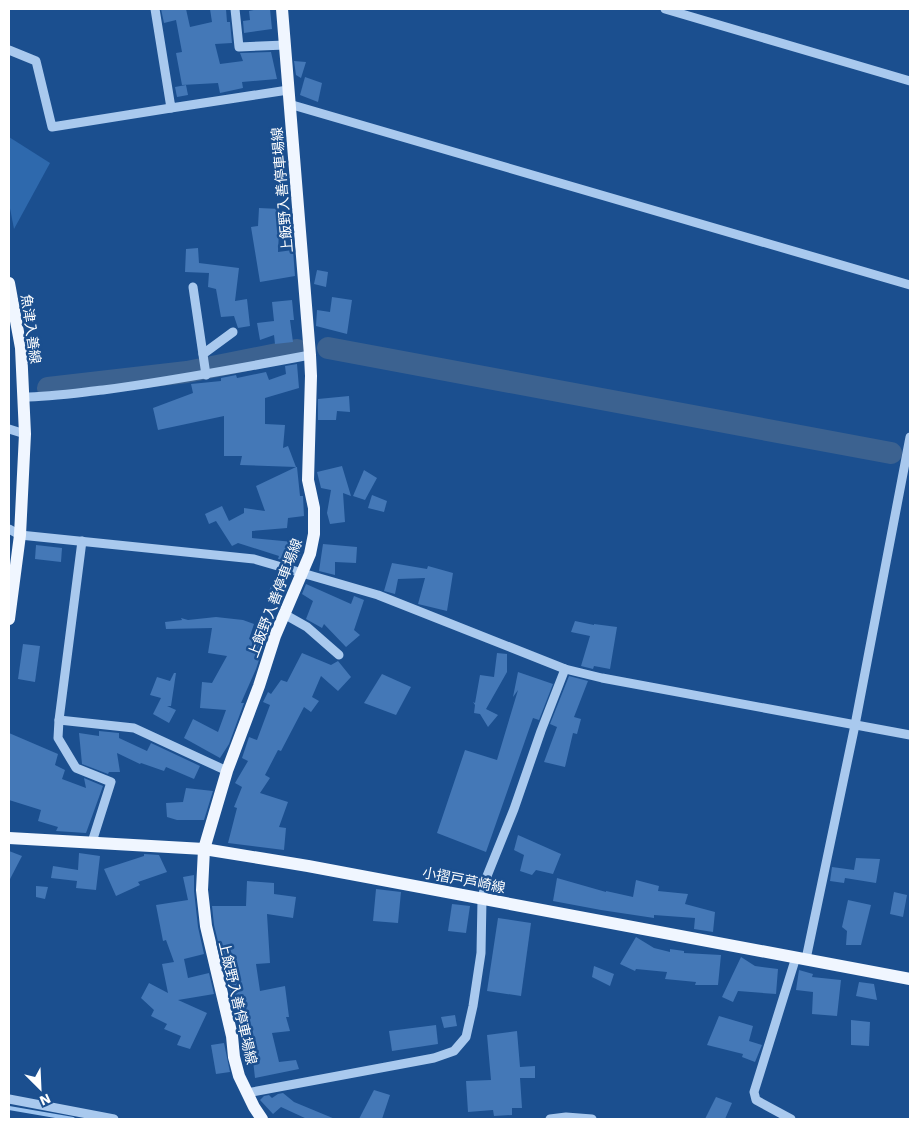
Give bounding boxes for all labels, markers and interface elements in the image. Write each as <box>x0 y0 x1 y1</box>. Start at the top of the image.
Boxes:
street label: 上飯野入善停車場線 <box>269 127 295 253</box>
street label: 魚津入善線 <box>18 293 44 365</box>
street label: 上飯野入善停車場線 <box>245 536 305 660</box>
street label: 小摺戸芦崎線 <box>421 864 507 896</box>
street label: 上飯野入善停車場線 <box>216 940 260 1066</box>
north arrow <box>15 1063 65 1113</box>
text: N <box>37 1090 53 1109</box>

